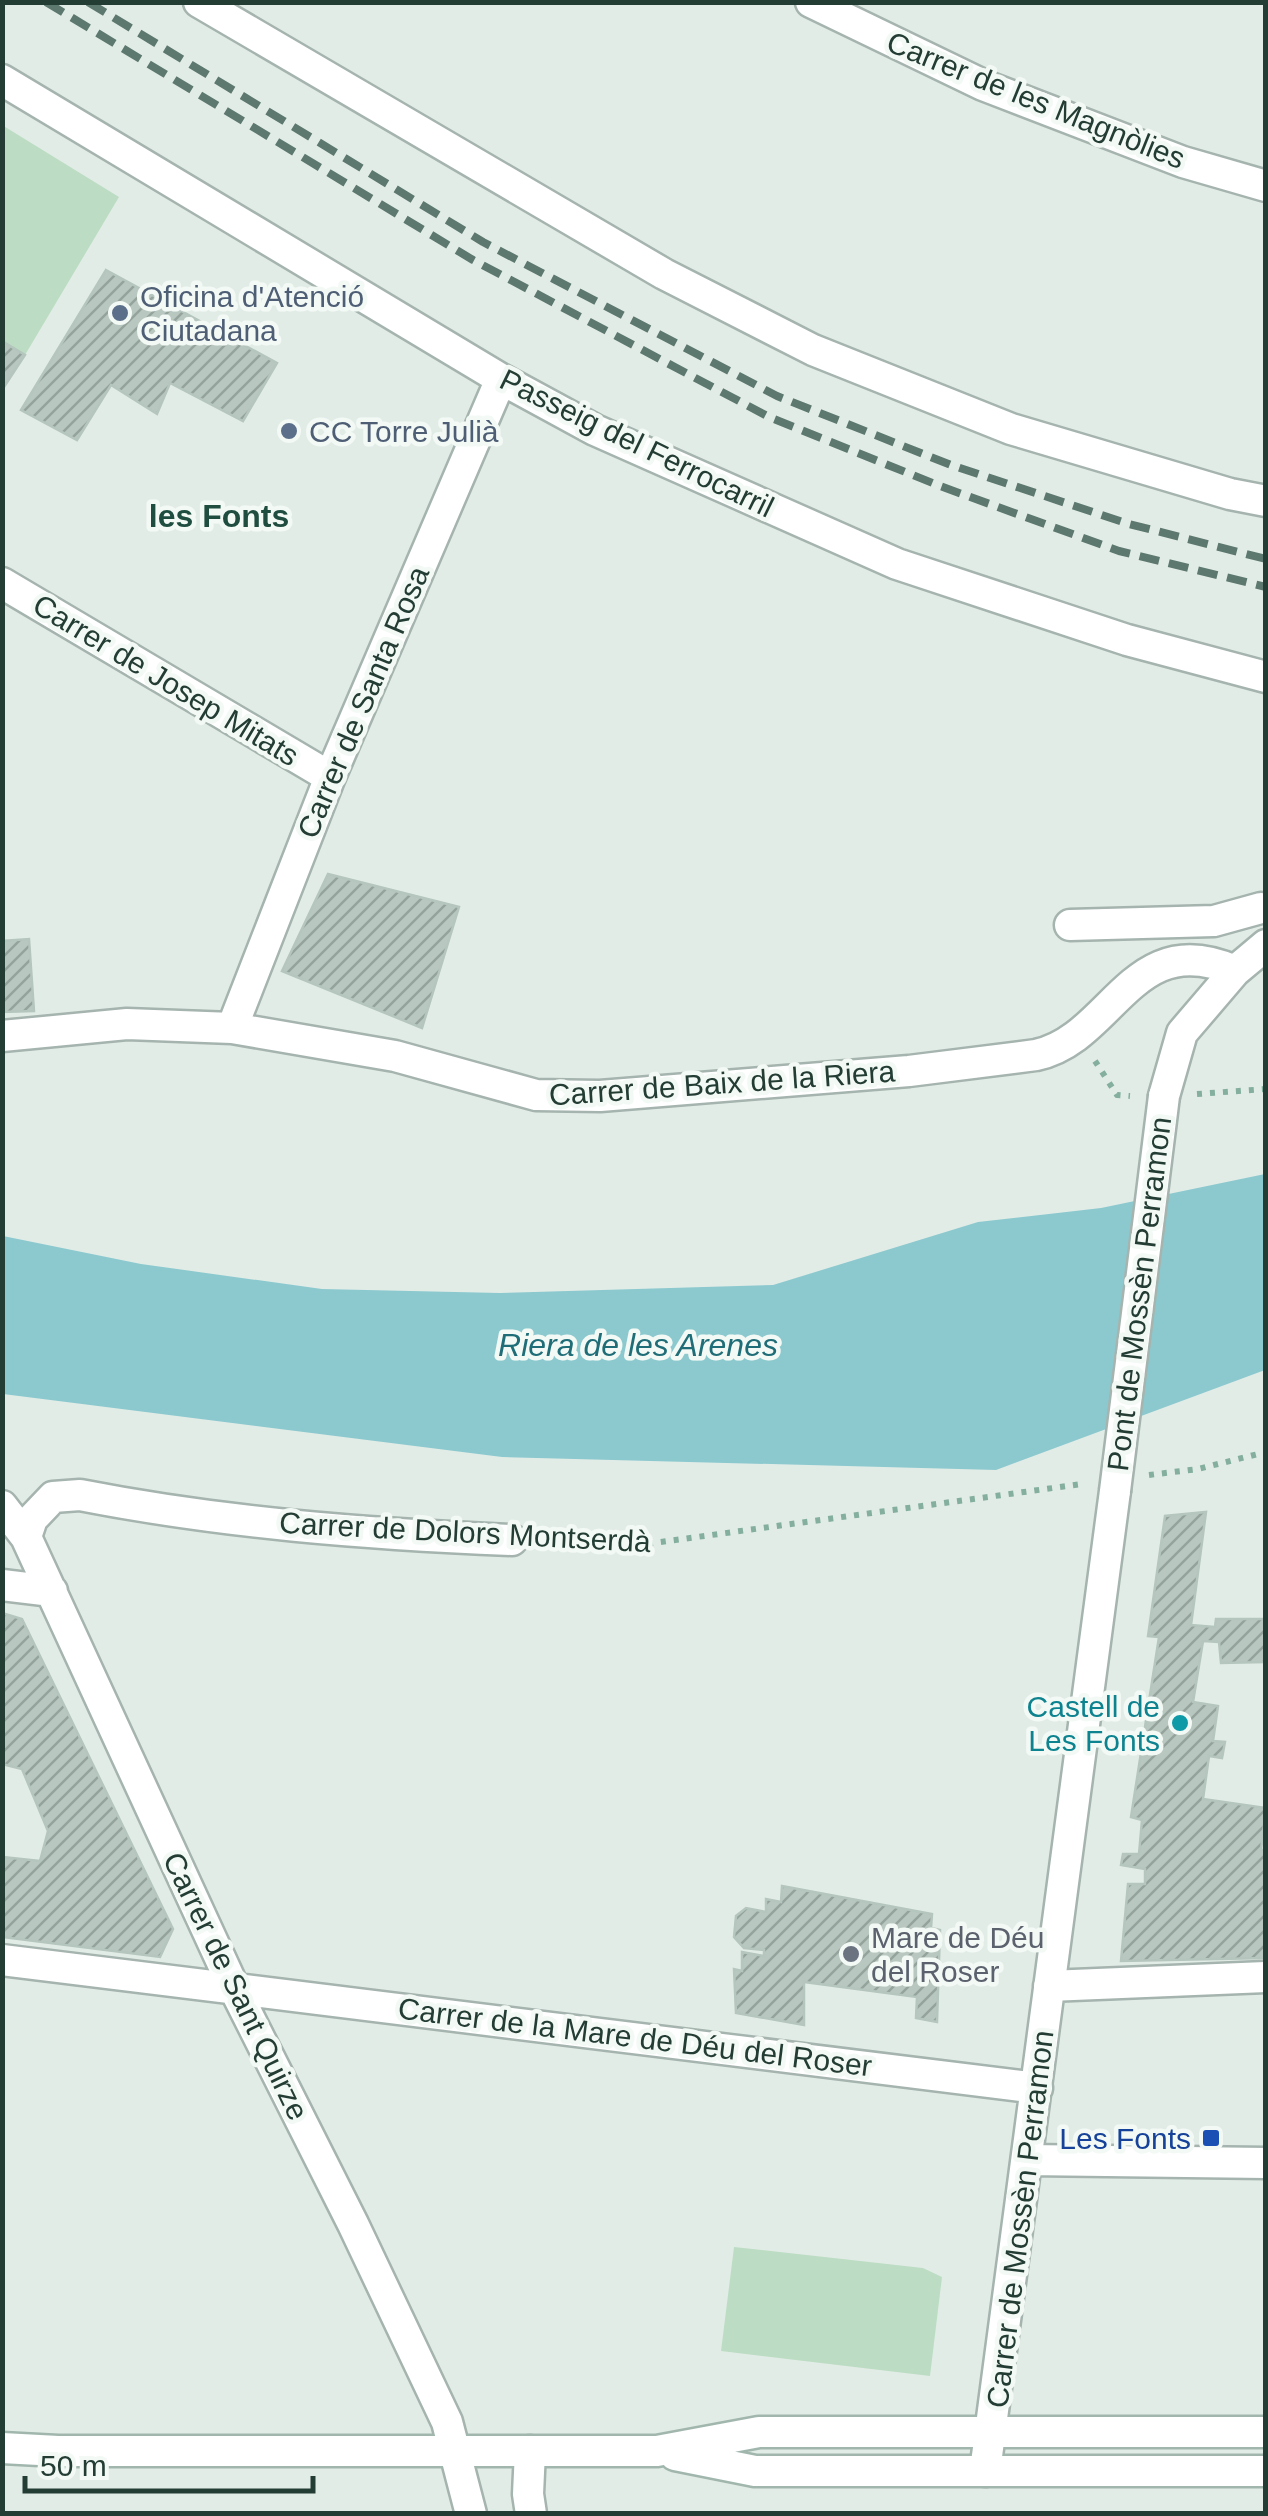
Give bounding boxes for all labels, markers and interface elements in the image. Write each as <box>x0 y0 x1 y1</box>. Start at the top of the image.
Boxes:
street label: Carrer de les Magnòlies <box>882 25 1190 175</box>
place label: Oficina d'Atenció Ciutadana <box>140 280 364 347</box>
marker: Oficina d'Atenció Ciutadana <box>109 302 131 324</box>
street label: Passeig del Ferrocarril <box>495 362 779 524</box>
place label: CC Torre Julià <box>309 415 499 448</box>
marker: CC Torre Julià <box>278 420 300 442</box>
district label: les Fonts <box>149 498 289 534</box>
street label: Carrer de Santa Rosa <box>291 561 435 843</box>
street label: Carrer de Josep Mitats <box>27 588 305 772</box>
street label: Carrer de Baix de la Riera <box>548 1054 896 1112</box>
street label: Pont de Mossèn Perramon <box>1101 1115 1177 1473</box>
water label: Riera de les Arenes <box>498 1327 778 1363</box>
street label: Carrer de Dolors Montserdà <box>278 1506 652 1558</box>
place label: Castell de Les Fonts <box>1027 1690 1160 1757</box>
marker: Castell de Les Fonts <box>1169 1712 1191 1734</box>
street label: Carrer de Sant Quirze <box>157 1847 315 2125</box>
place label: Mare de Déu del Roser <box>871 1921 1044 1988</box>
marker: Mare de Déu del Roser <box>840 1943 862 1965</box>
street label: Carrer de la Mare de Déu del Roser <box>396 1992 874 2082</box>
street label: Carrer de Mossèn Perramon <box>980 2028 1060 2410</box>
place label: Les Fonts <box>1059 2122 1191 2155</box>
marker: Les Fonts <box>1200 2127 1222 2149</box>
scale bar <box>25 2431 312 2493</box>
text: 50 m <box>40 2449 107 2482</box>

